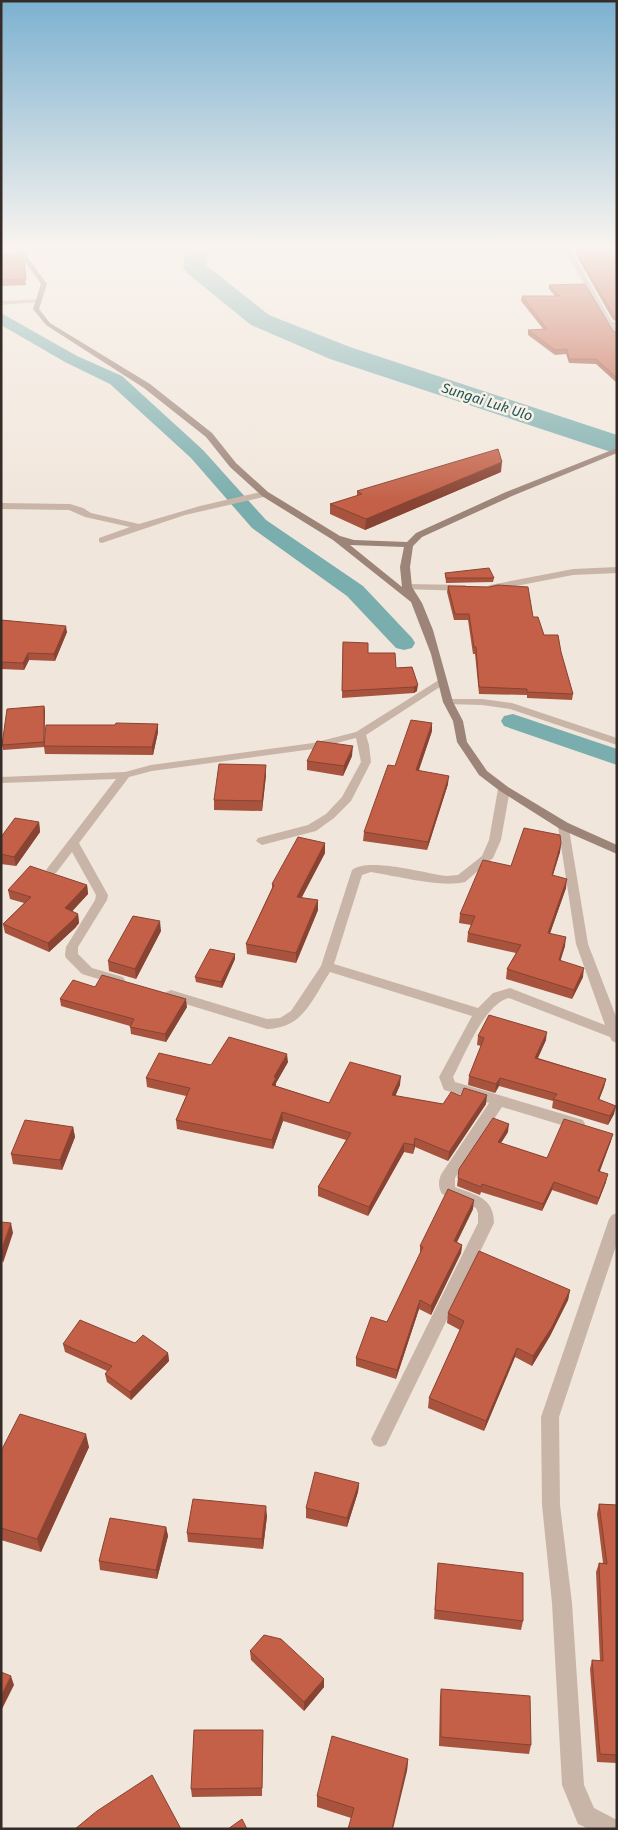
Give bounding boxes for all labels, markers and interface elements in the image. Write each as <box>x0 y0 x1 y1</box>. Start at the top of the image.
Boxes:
water label: Sungai Luk Ulo <box>438 379 535 425</box>

